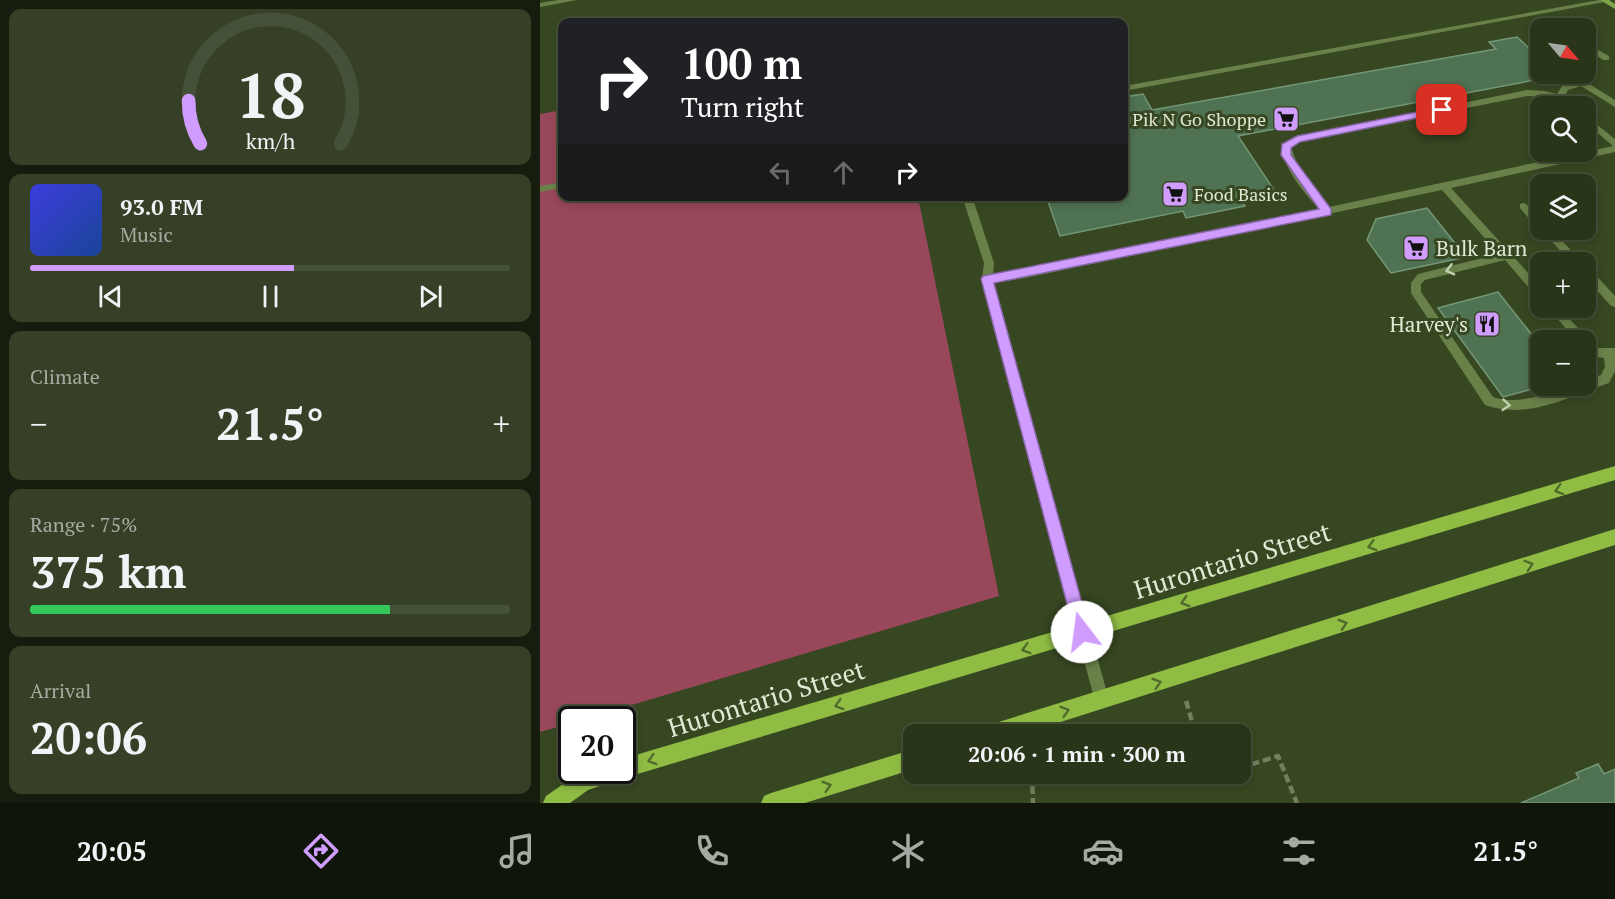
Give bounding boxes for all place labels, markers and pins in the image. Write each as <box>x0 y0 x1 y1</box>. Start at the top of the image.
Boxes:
pin <box>1416 84 1467 135</box>
supermarket icon: Pik N Go Shoppe <box>1271 104 1301 134</box>
place label: Pik N Go Shoppe <box>1132 107 1266 131</box>
supermarket icon: Food Basics <box>1160 179 1190 209</box>
place label: Food Basics <box>1194 182 1288 206</box>
supermarket icon: Bulk Barn <box>1401 233 1431 263</box>
place label: Bulk Barn <box>1436 234 1528 262</box>
restaurant icon: Harvey's <box>1472 309 1502 339</box>
place label: Harvey's <box>1389 310 1468 338</box>

